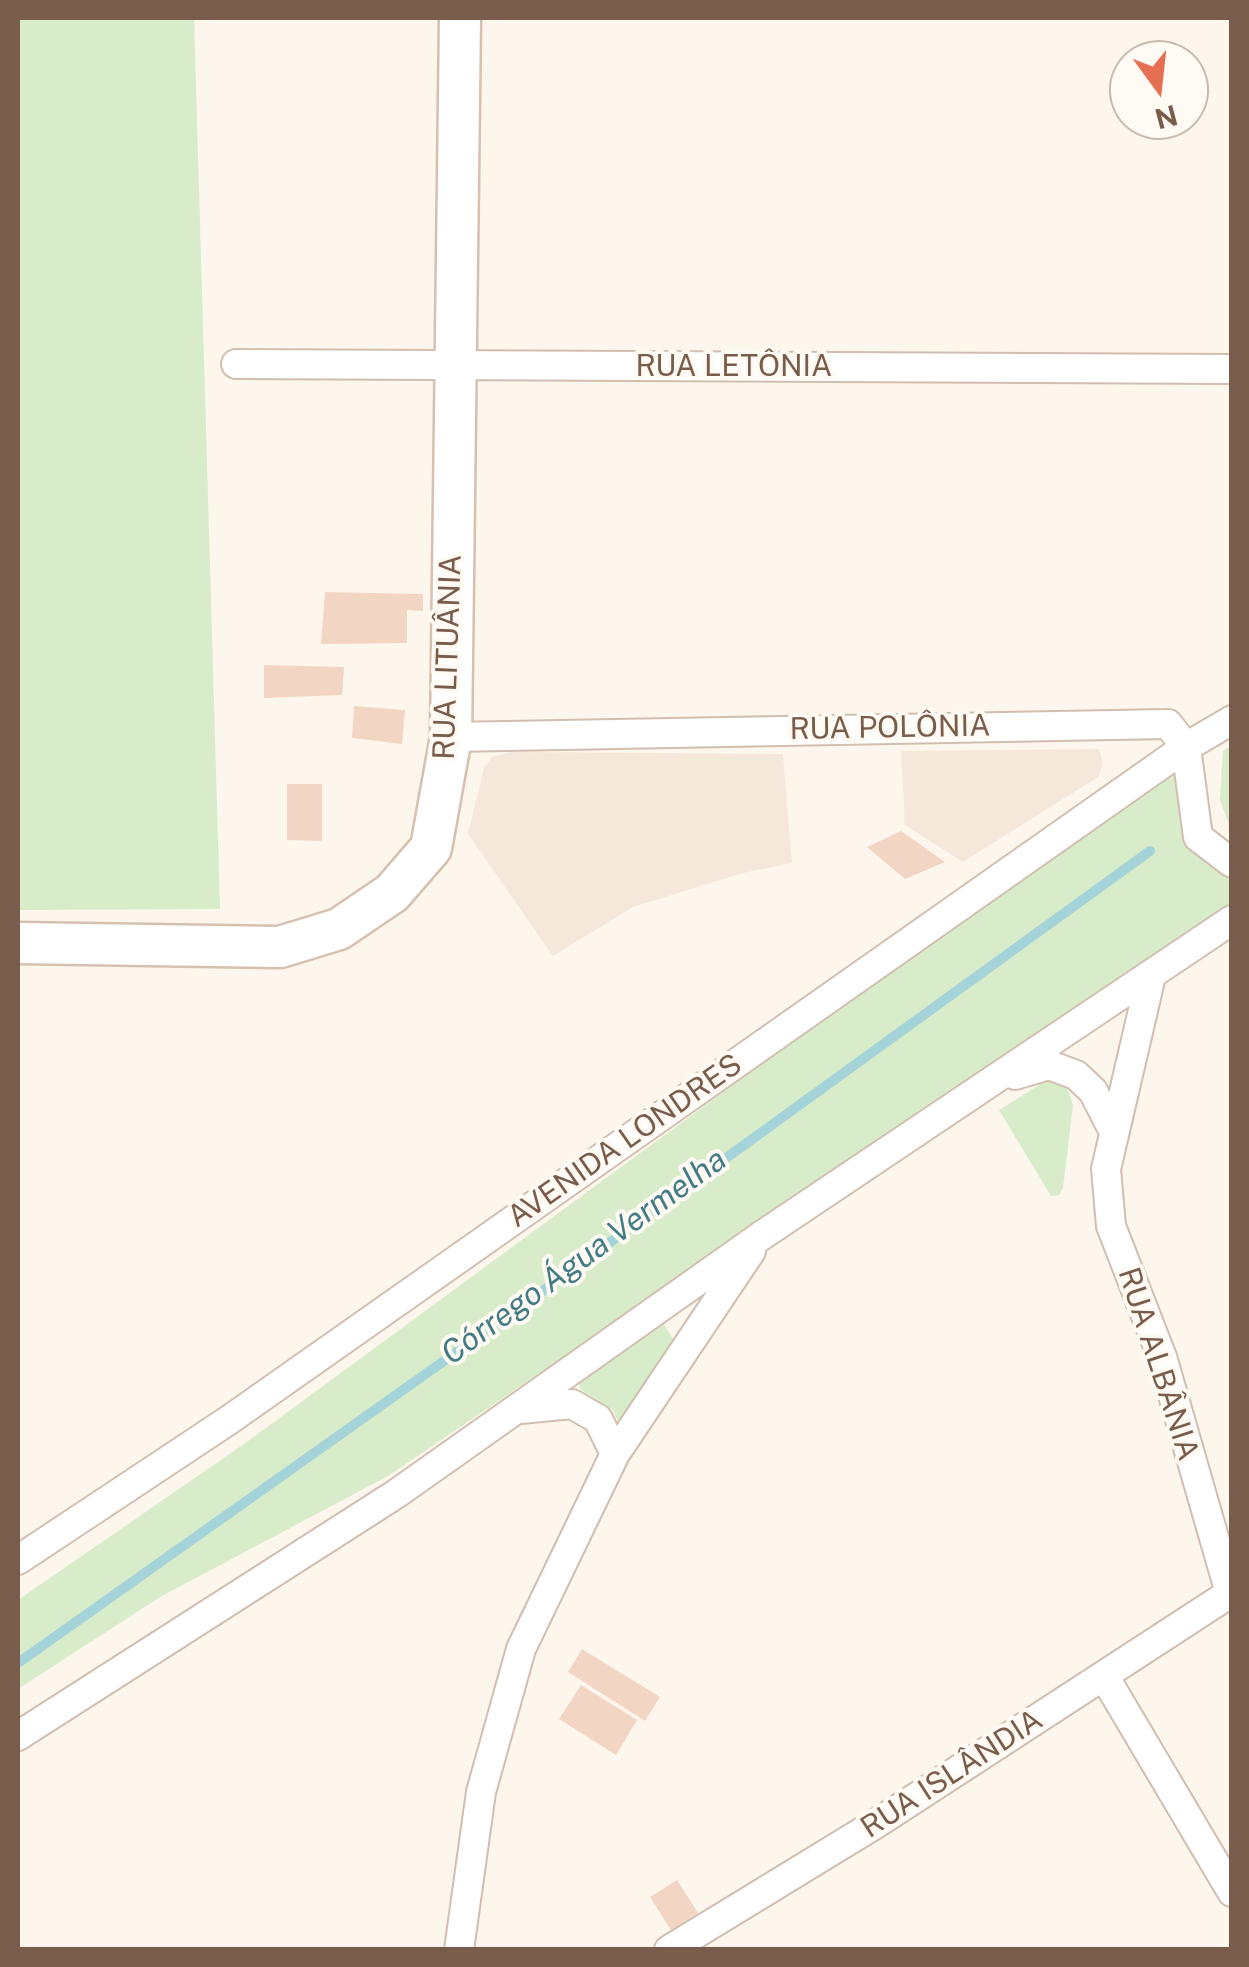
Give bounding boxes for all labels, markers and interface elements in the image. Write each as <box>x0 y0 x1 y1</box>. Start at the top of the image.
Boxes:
north arrow <box>1109 40 1209 140</box>
text: N <box>1152 99 1181 136</box>
street label: RUA LETÔNIA <box>636 349 832 385</box>
street label: RUA LITUÂNIA <box>426 554 470 760</box>
street label: RUA POLÔNIA <box>789 708 991 748</box>
street label: AVENIDA LONDRES <box>501 1047 749 1235</box>
water label: Córrego Água Vermelha <box>434 1141 734 1373</box>
street label: RUA ALBÂNIA <box>1110 1263 1206 1465</box>
street label: RUA ISLÂNDIA <box>855 1702 1049 1846</box>

